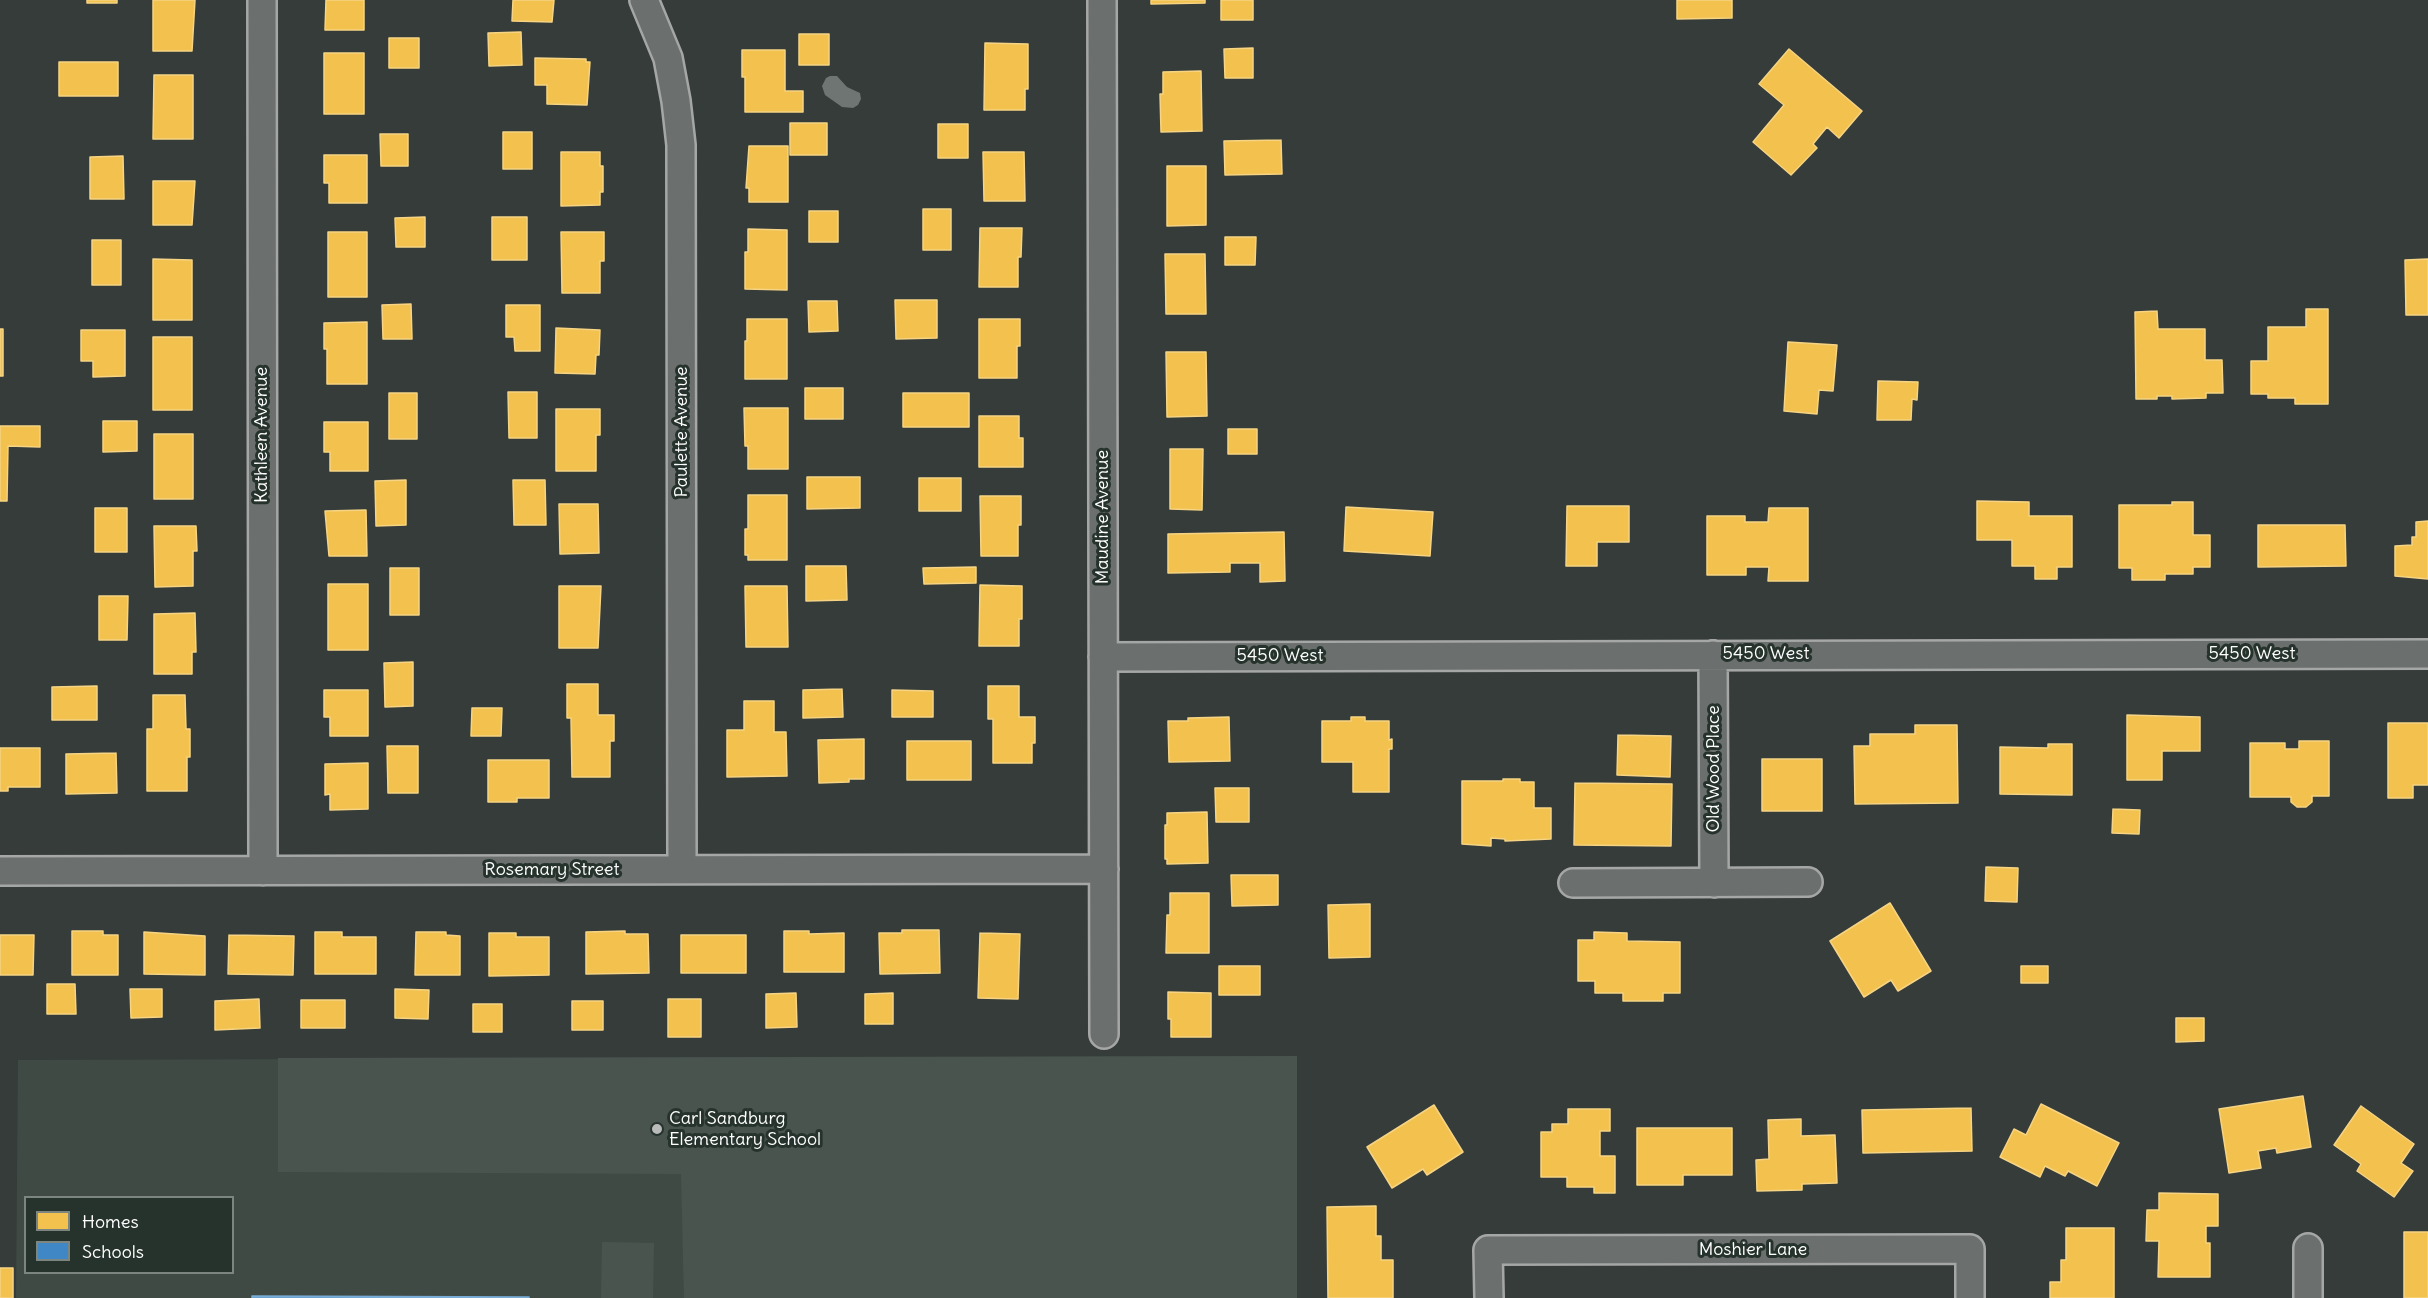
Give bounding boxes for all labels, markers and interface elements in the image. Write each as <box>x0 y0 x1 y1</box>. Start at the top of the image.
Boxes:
street label: Paulette Avenue <box>671 366 693 498</box>
street label: Kathleen Avenue <box>251 367 273 503</box>
street label: Maudine Avenue <box>1092 450 1114 584</box>
street label: 5450 West <box>1723 643 1809 665</box>
street label: 5450 West <box>2209 643 2295 665</box>
street label: 5450 West <box>1237 645 1323 667</box>
street label: Old Wood Place <box>1703 705 1725 833</box>
street label: Rosemary Street <box>484 859 620 881</box>
place label: Carl Sandburg Elementary School <box>669 1108 821 1150</box>
marker: Carl Sandburg Elementary School <box>650 1122 664 1136</box>
legend <box>24 1196 234 1274</box>
text: Homes <box>82 1210 139 1233</box>
street label: Moshier Lane <box>1699 1239 1807 1261</box>
text: Schools <box>82 1240 144 1263</box>

